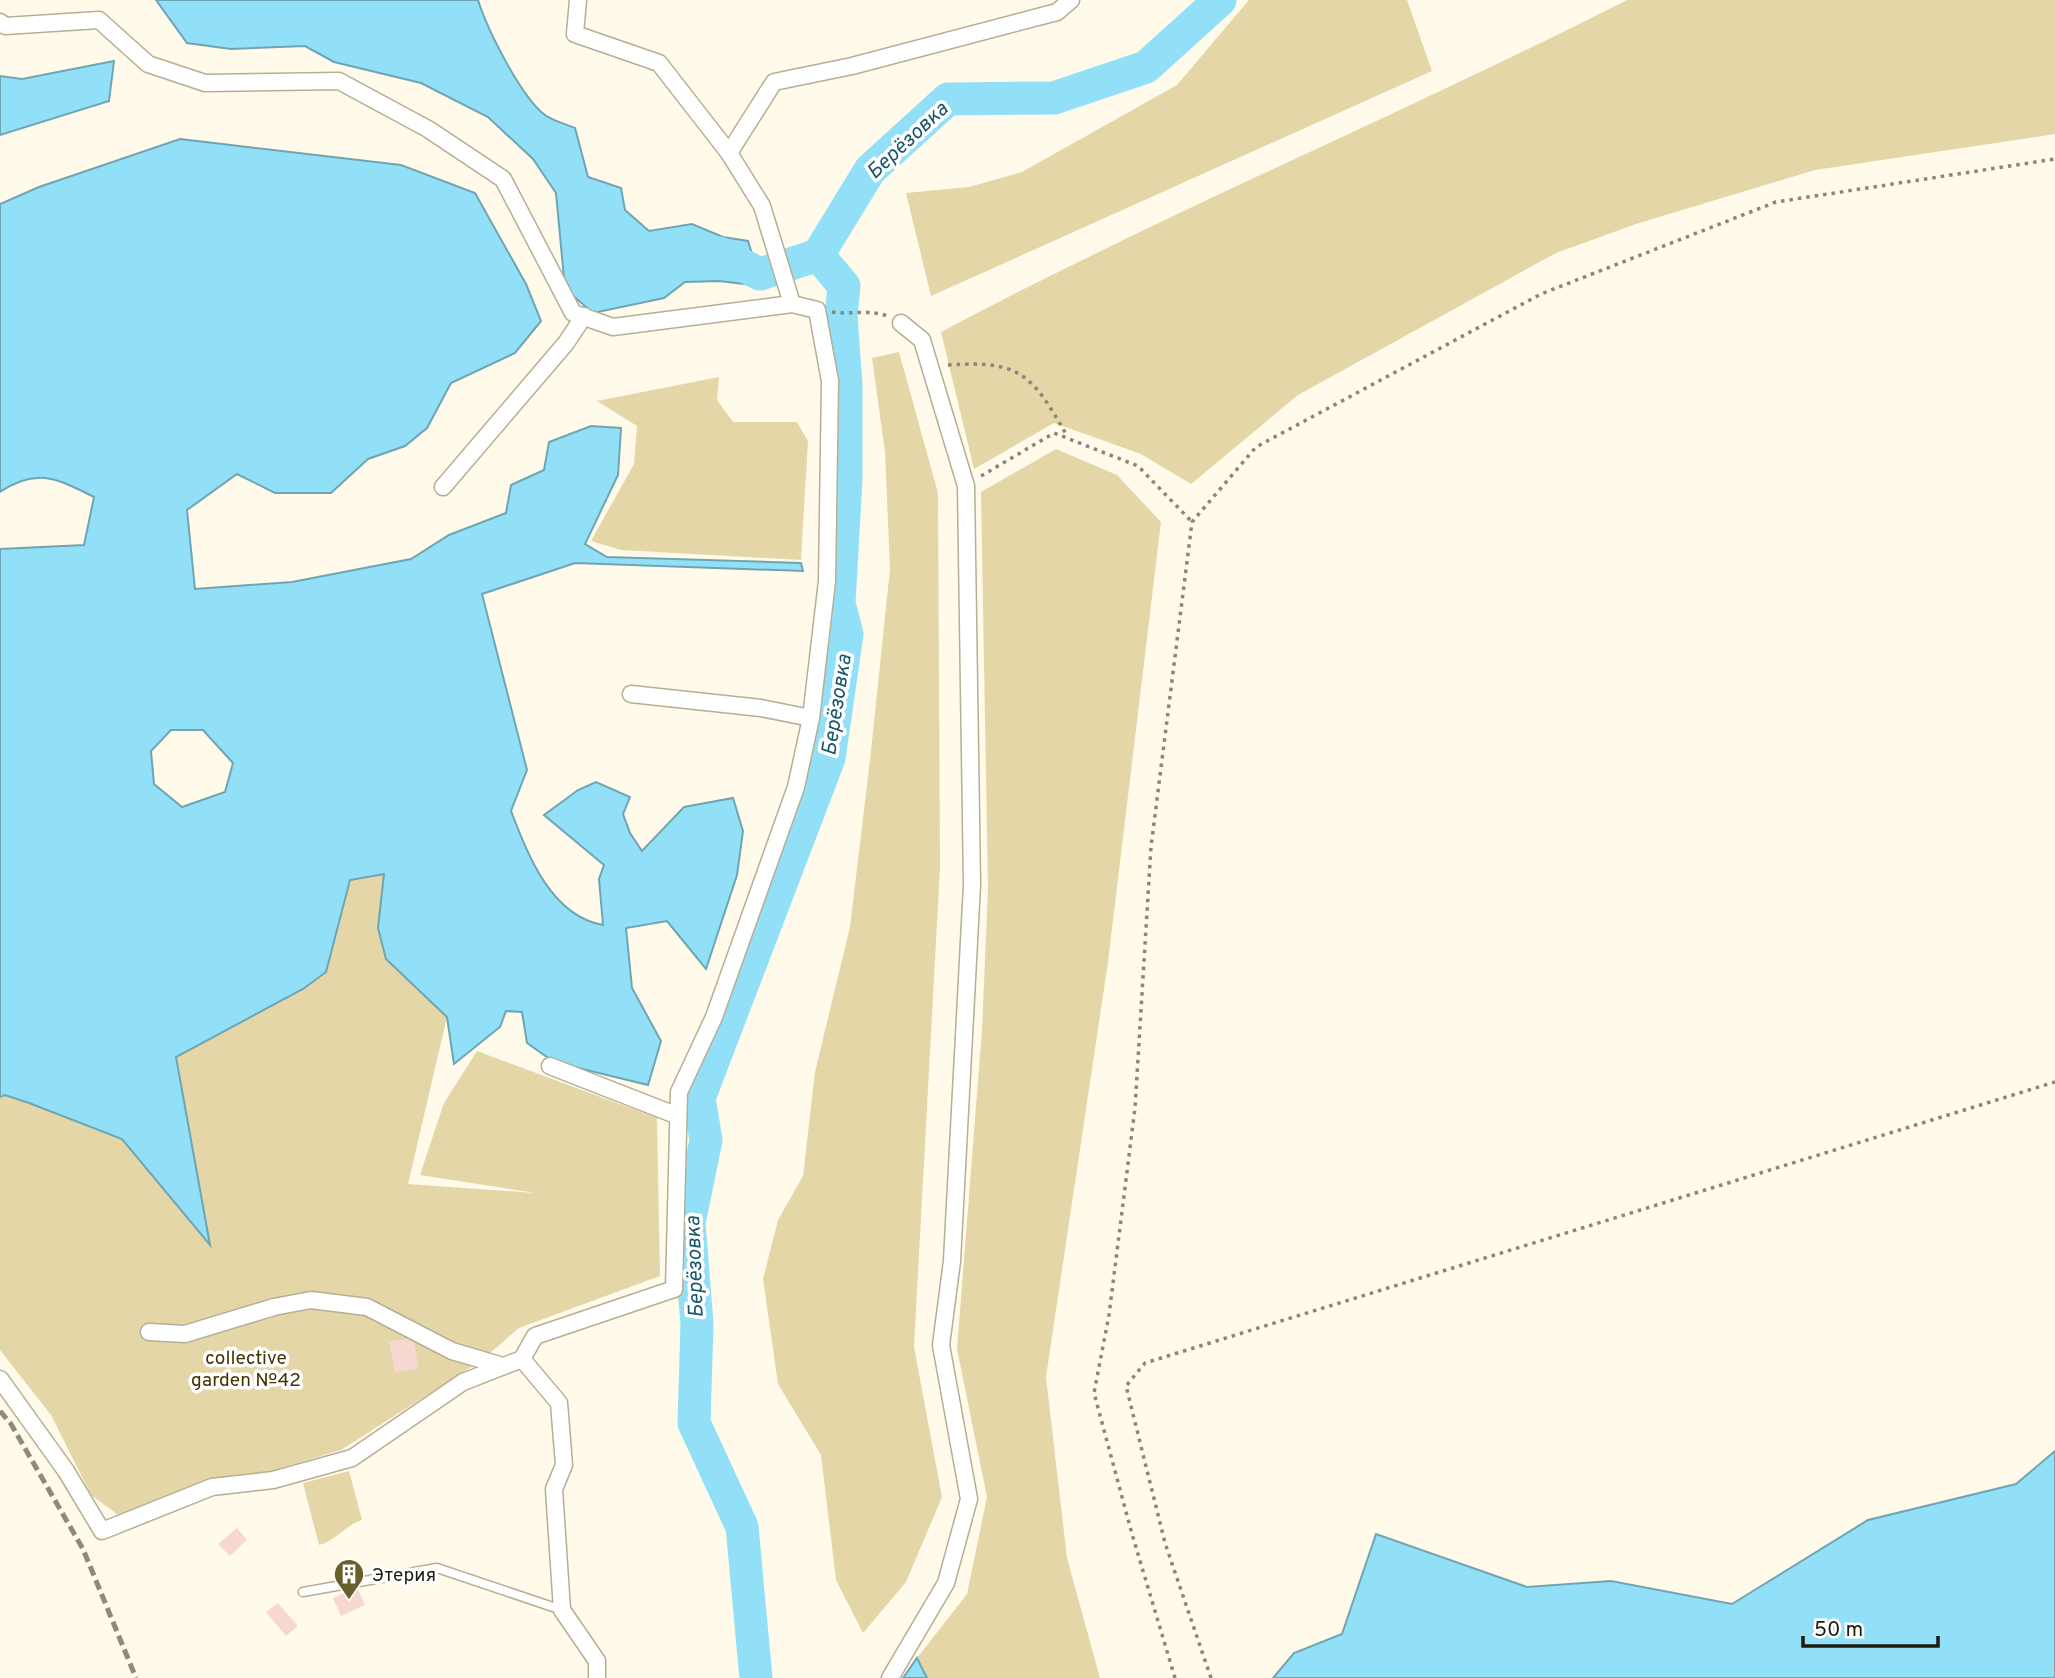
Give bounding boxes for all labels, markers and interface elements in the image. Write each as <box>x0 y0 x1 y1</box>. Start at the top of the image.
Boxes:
water label: Берёзовка <box>861 96 955 186</box>
water label: Берёзовка <box>816 653 859 758</box>
water label: Берёзовка <box>680 1215 711 1318</box>
park label: collective garden №42 <box>191 1347 301 1393</box>
building icon: Этерия <box>332 1557 366 1601</box>
place label: Этерия <box>372 1564 436 1588</box>
scale bar <box>1803 1604 1938 1648</box>
text: 50 m <box>1814 1617 1863 1644</box>

